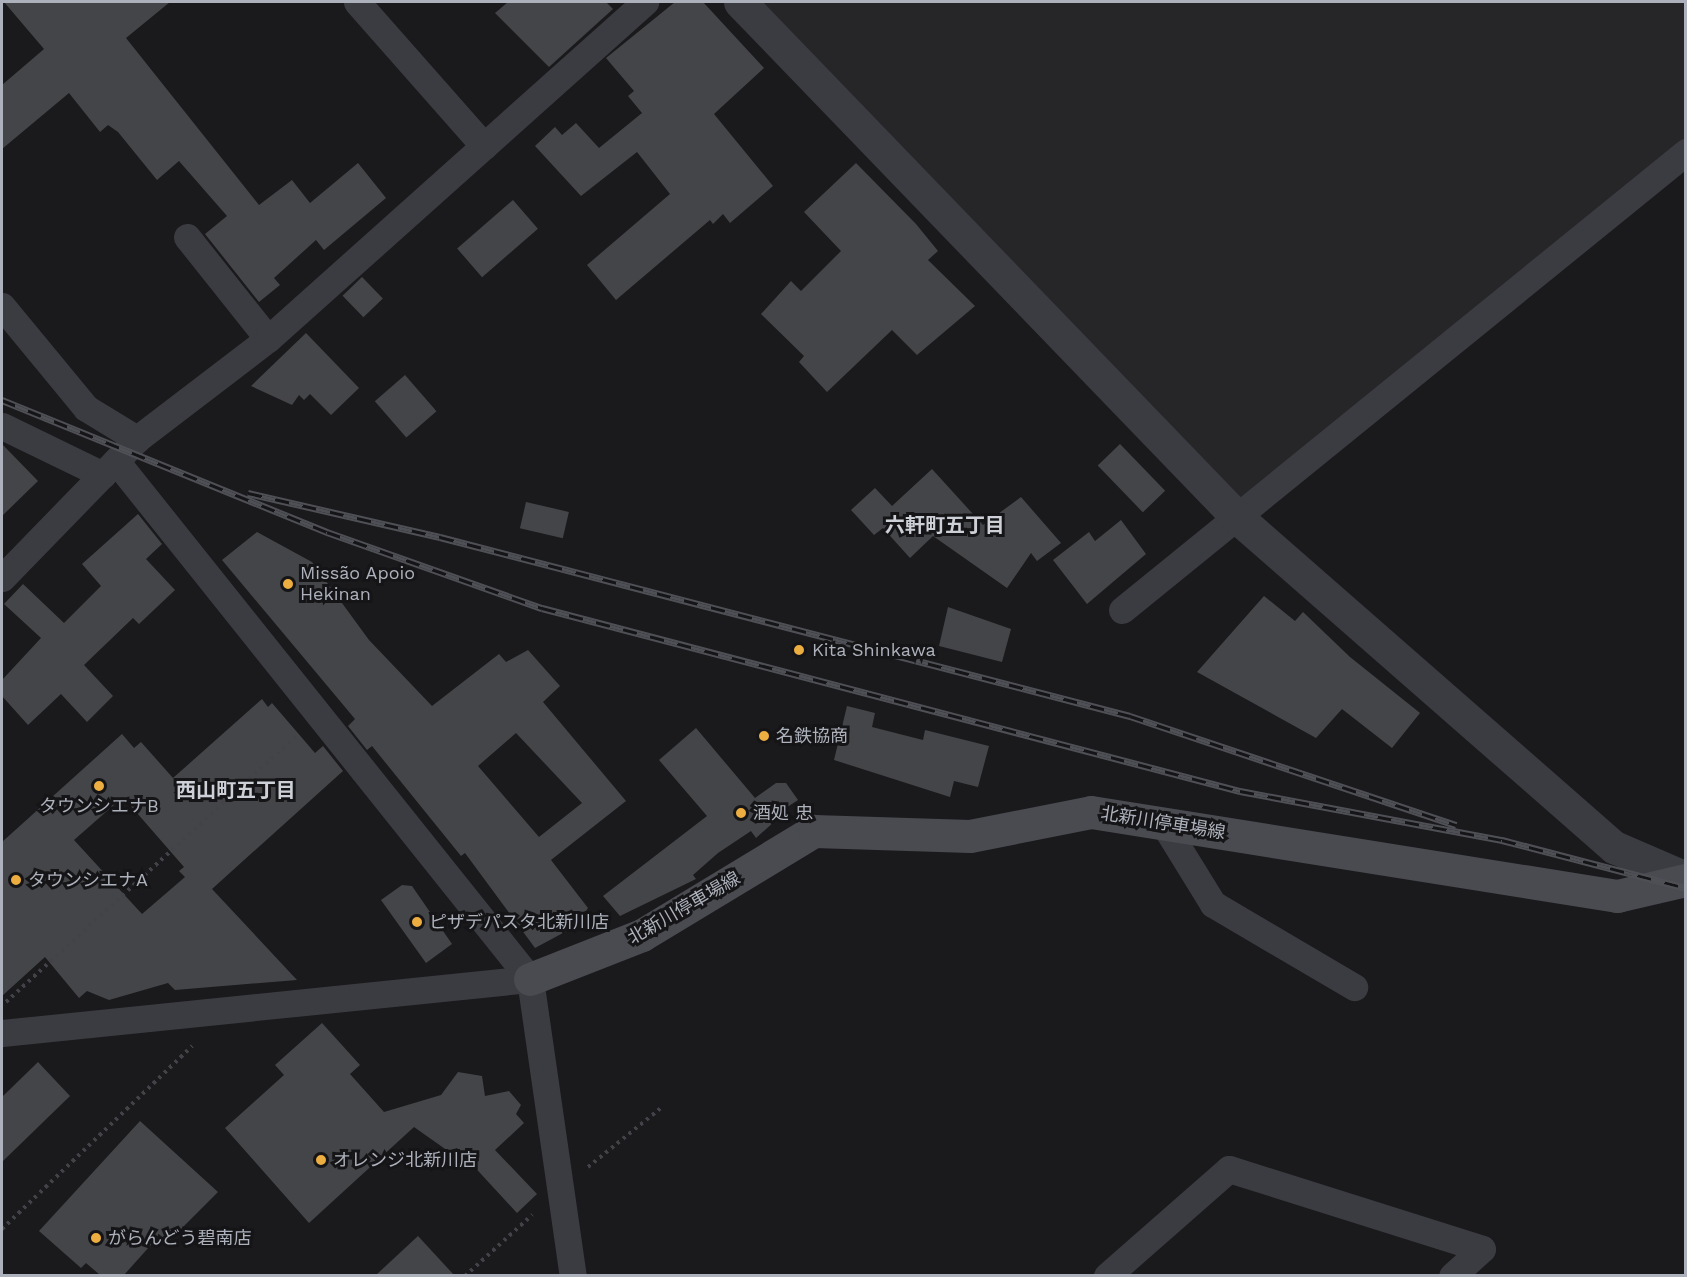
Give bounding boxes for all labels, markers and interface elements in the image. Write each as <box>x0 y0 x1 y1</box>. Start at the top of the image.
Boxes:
district label: 六軒町五丁目 <box>885 513 1005 537</box>
place label: Missão Apoio Hekinan <box>300 563 416 606</box>
marker: Missão Apoio Hekinan <box>281 577 295 591</box>
place label: Kita Shinkawa <box>812 639 936 661</box>
marker: Kita Shinkawa <box>790 641 808 659</box>
place label: 名鉄協商 <box>776 725 848 747</box>
marker: 名鉄協商 <box>757 729 771 743</box>
district label: 西山町五丁目 <box>176 778 296 802</box>
marker: タウンシエナB <box>92 779 106 793</box>
place label: タウンシエナB <box>39 795 159 817</box>
place label: 酒処 忠 <box>753 802 813 824</box>
street label: 北新川停車場線 <box>1099 802 1227 844</box>
marker: 酒処 忠 <box>734 806 748 820</box>
street label: 北新川停車場線 <box>624 867 744 949</box>
place label: タウンシエナA <box>28 869 148 891</box>
marker: タウンシエナA <box>9 873 23 887</box>
place label: ピザデパスタ北新川店 <box>429 911 609 933</box>
marker: ピザデパスタ北新川店 <box>410 915 424 929</box>
place label: オレンジ北新川店 <box>333 1149 477 1171</box>
marker: オレンジ北新川店 <box>314 1153 328 1167</box>
place label: がらんどう碧南店 <box>108 1227 252 1249</box>
marker: がらんどう碧南店 <box>89 1231 103 1245</box>

